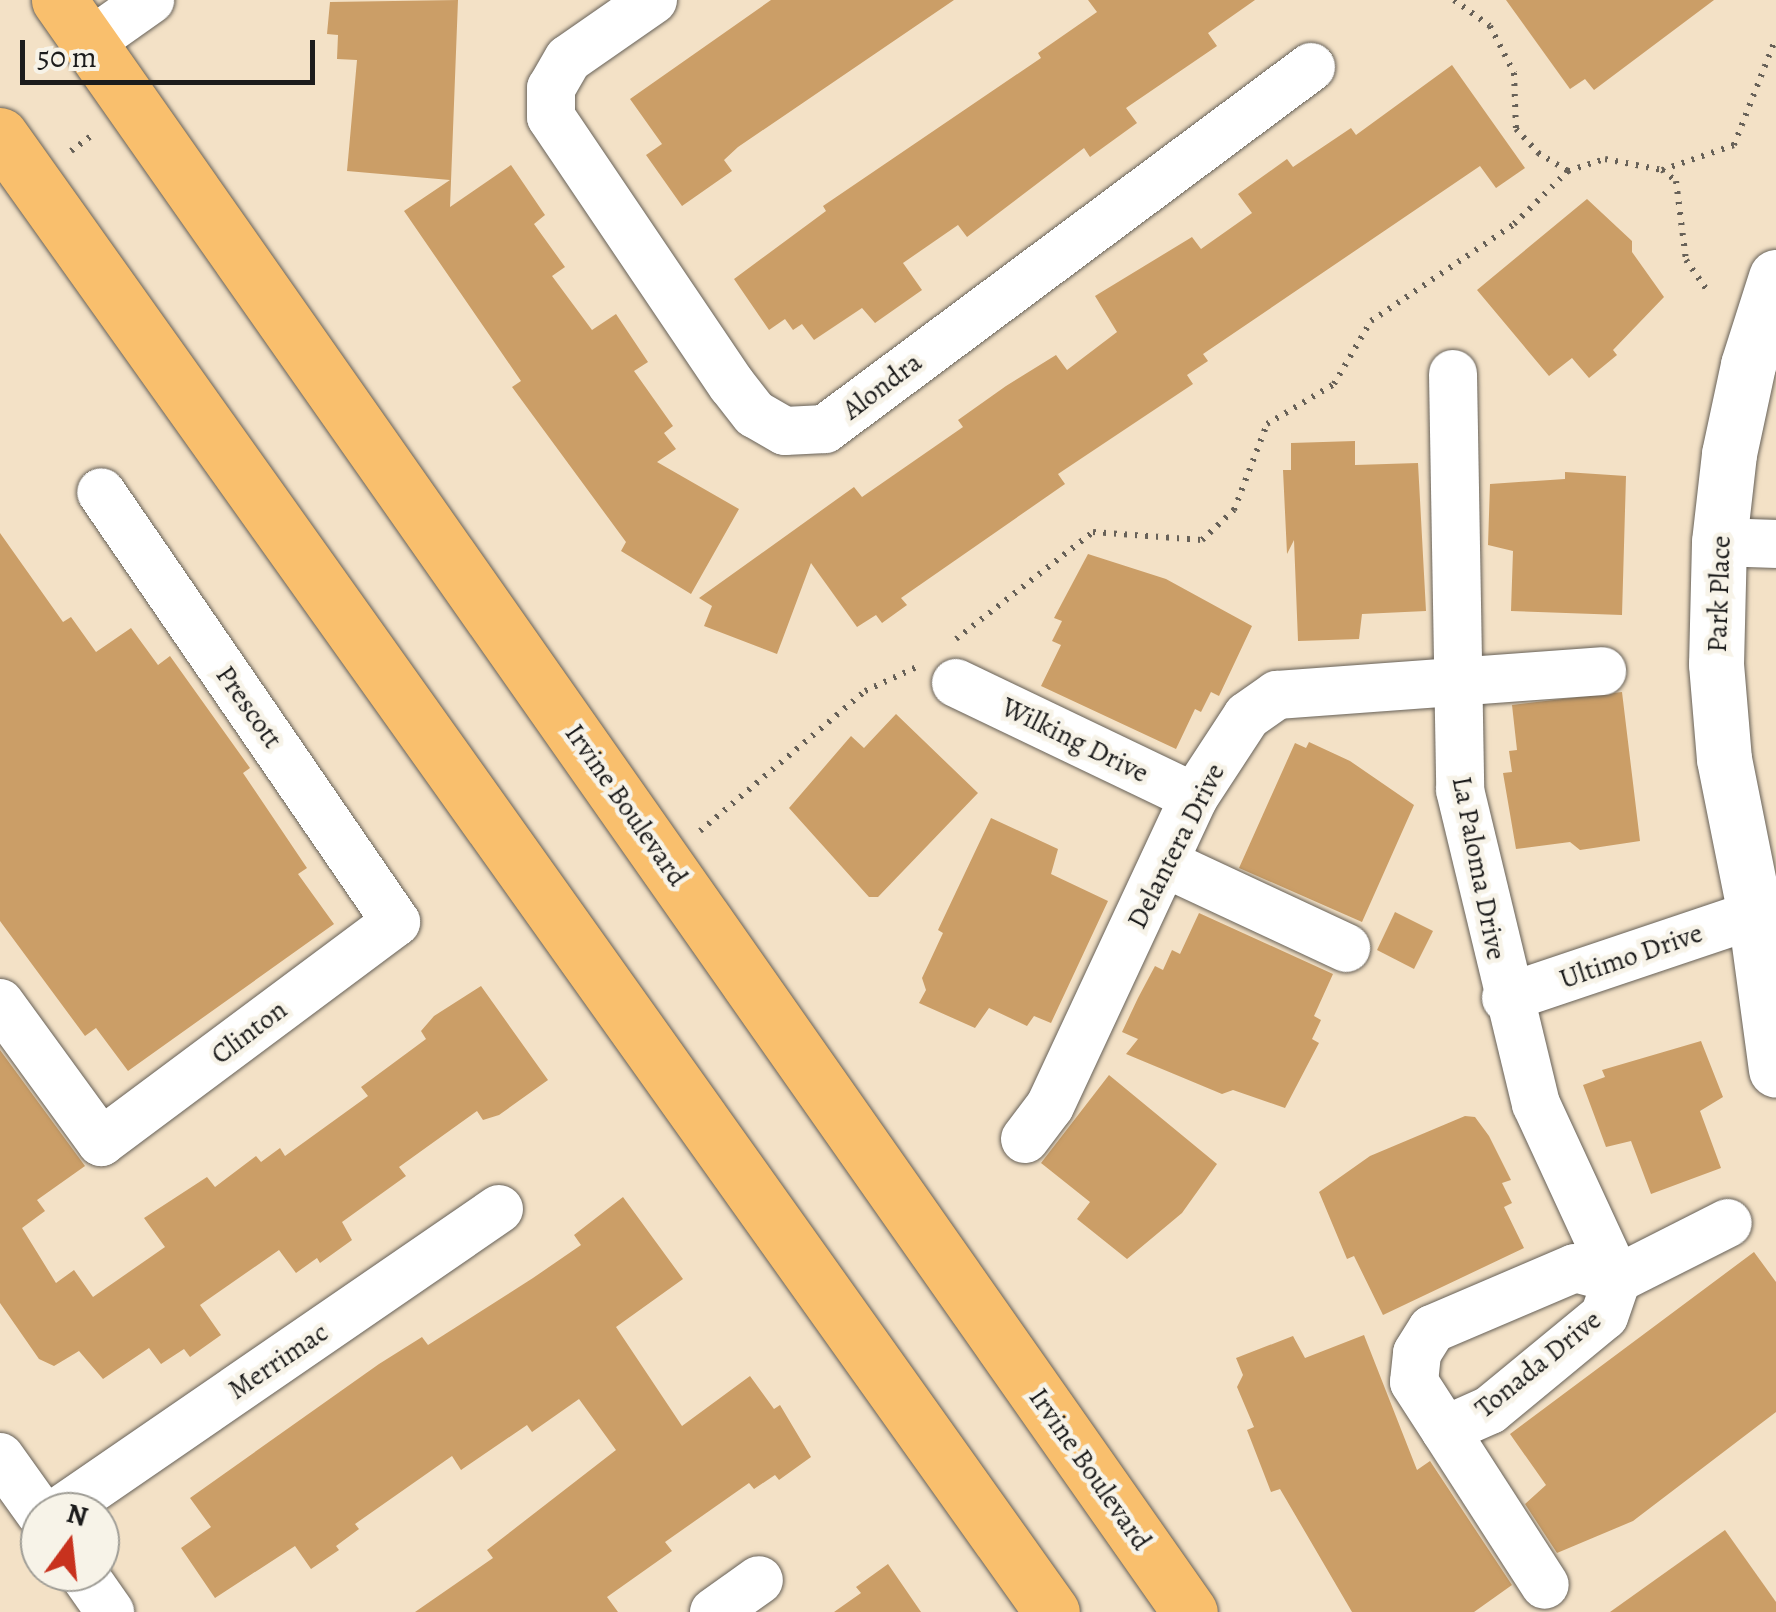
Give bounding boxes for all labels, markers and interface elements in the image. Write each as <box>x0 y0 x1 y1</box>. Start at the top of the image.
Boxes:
scale bar <box>25 20 320 82</box>
text: 50 m <box>37 37 97 77</box>
street label: Alondra <box>836 345 928 427</box>
street label: Park Place <box>1700 535 1738 653</box>
street label: Prescott <box>208 659 290 755</box>
street label: Wilking Drive <box>996 690 1154 790</box>
street label: Irvine Boulevard <box>558 717 694 893</box>
street label: Delantera Drive <box>1120 758 1232 934</box>
street label: La Paloma Drive <box>1445 773 1513 963</box>
street label: Ultimo Drive <box>1555 916 1707 996</box>
street label: Clinton <box>204 993 294 1071</box>
street label: Tonada Drive <box>1468 1303 1608 1425</box>
street label: Merrimac <box>222 1315 334 1407</box>
street label: Irvine Boulevard <box>1022 1381 1158 1557</box>
north arrow <box>20 1492 120 1592</box>
text: N <box>62 1494 92 1536</box>

